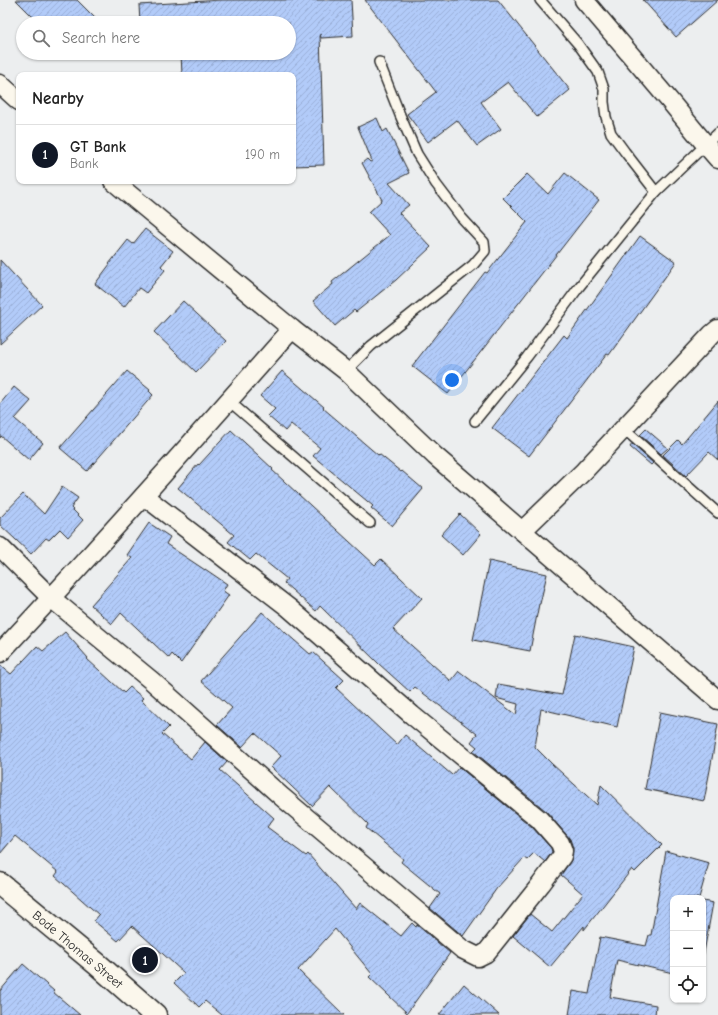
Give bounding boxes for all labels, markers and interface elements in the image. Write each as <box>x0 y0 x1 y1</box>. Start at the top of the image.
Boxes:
search box <box>16 16 296 60</box>
icon: search <box>30 27 52 49</box>
text: Search here <box>62 29 140 47</box>
text: Nearby <box>32 89 83 108</box>
text: GT Bank <box>70 138 126 156</box>
text: 1 <box>42 147 48 162</box>
text: 190 m <box>245 147 280 162</box>
text: Bank <box>70 156 98 171</box>
your location <box>442 370 462 390</box>
map controls <box>670 895 706 1003</box>
button: + <box>670 895 706 931</box>
street label: Bode Thomas Street <box>30 907 127 992</box>
button: − <box>670 931 706 967</box>
pin: 1 <box>132 945 158 975</box>
button: locate <box>670 967 706 1003</box>

